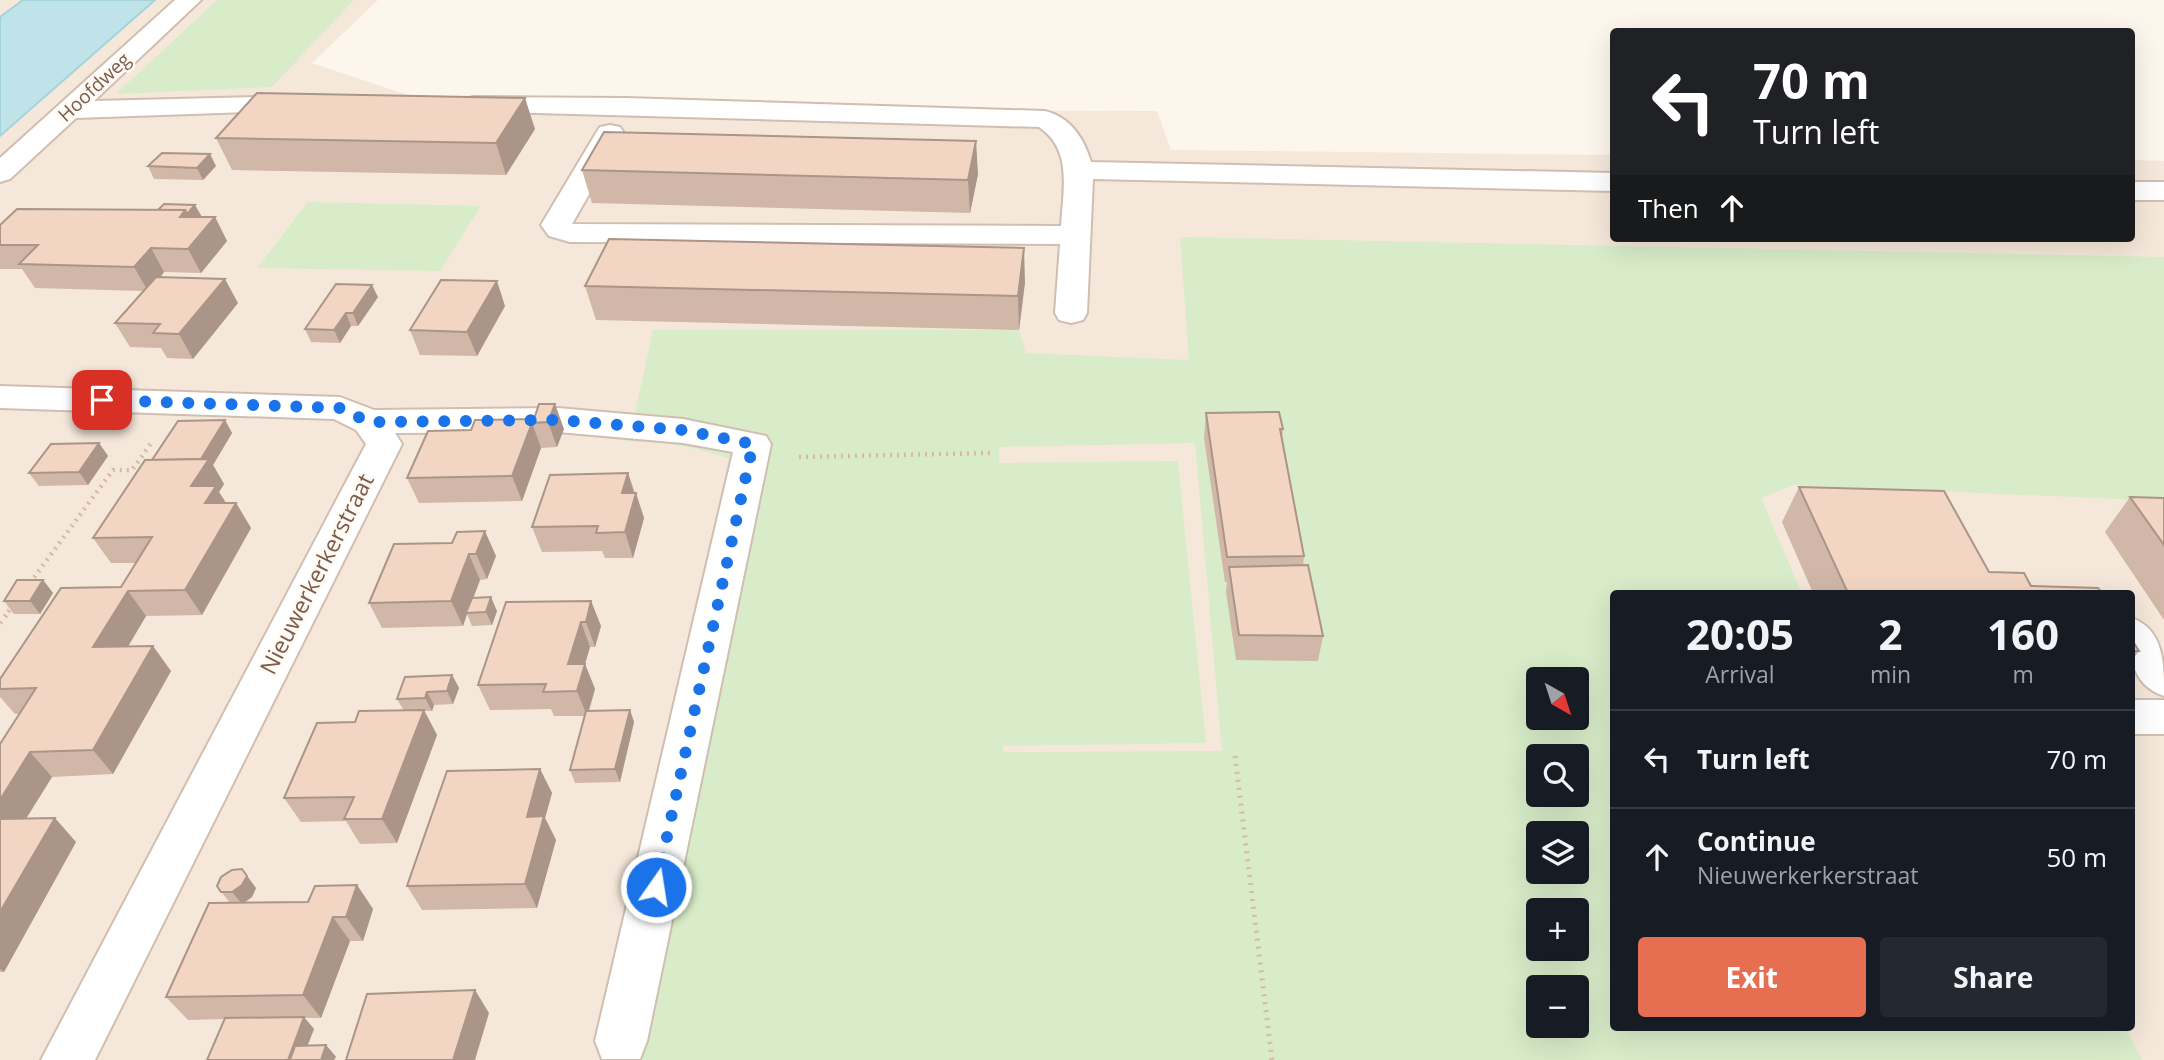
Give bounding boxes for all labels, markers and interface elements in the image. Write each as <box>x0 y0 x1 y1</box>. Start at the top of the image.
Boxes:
street label: Hoofdweg <box>52 47 136 127</box>
text: 70 m <box>1753 47 1870 113</box>
icon: left <box>1638 56 1729 147</box>
text: Turn left <box>1753 110 1879 153</box>
icon: ahead <box>1713 189 1751 227</box>
text: Then <box>1638 190 1699 226</box>
pin <box>72 370 132 430</box>
icon: arrive <box>83 381 121 419</box>
street label: Nieuwerkerkerstraat <box>252 468 381 679</box>
text: 20:05 <box>1686 605 1794 662</box>
text: 2 <box>1878 605 1903 662</box>
text: 160 <box>1987 605 2059 662</box>
text: Arrival <box>1705 658 1775 690</box>
text: min <box>1870 658 1911 690</box>
text: m <box>2012 658 2034 690</box>
north arrow <box>1526 667 1589 730</box>
map controls <box>1526 667 1589 1038</box>
icon: left <box>1638 740 1676 778</box>
text: Turn left <box>1697 741 1809 777</box>
text: 70 m <box>2046 741 2107 777</box>
button: search <box>1526 744 1589 807</box>
button: layers <box>1526 821 1589 884</box>
text: Continue <box>1697 823 1816 859</box>
icon: ahead <box>1638 838 1676 876</box>
text: 50 m <box>2046 839 2107 875</box>
position arrow <box>619 850 693 924</box>
text: Nieuwerkerkerstraat <box>1697 859 1918 891</box>
button: + <box>1526 898 1589 961</box>
button: Exit <box>1638 937 1866 1017</box>
button: Share <box>1880 937 2107 1017</box>
button: − <box>1526 975 1589 1038</box>

